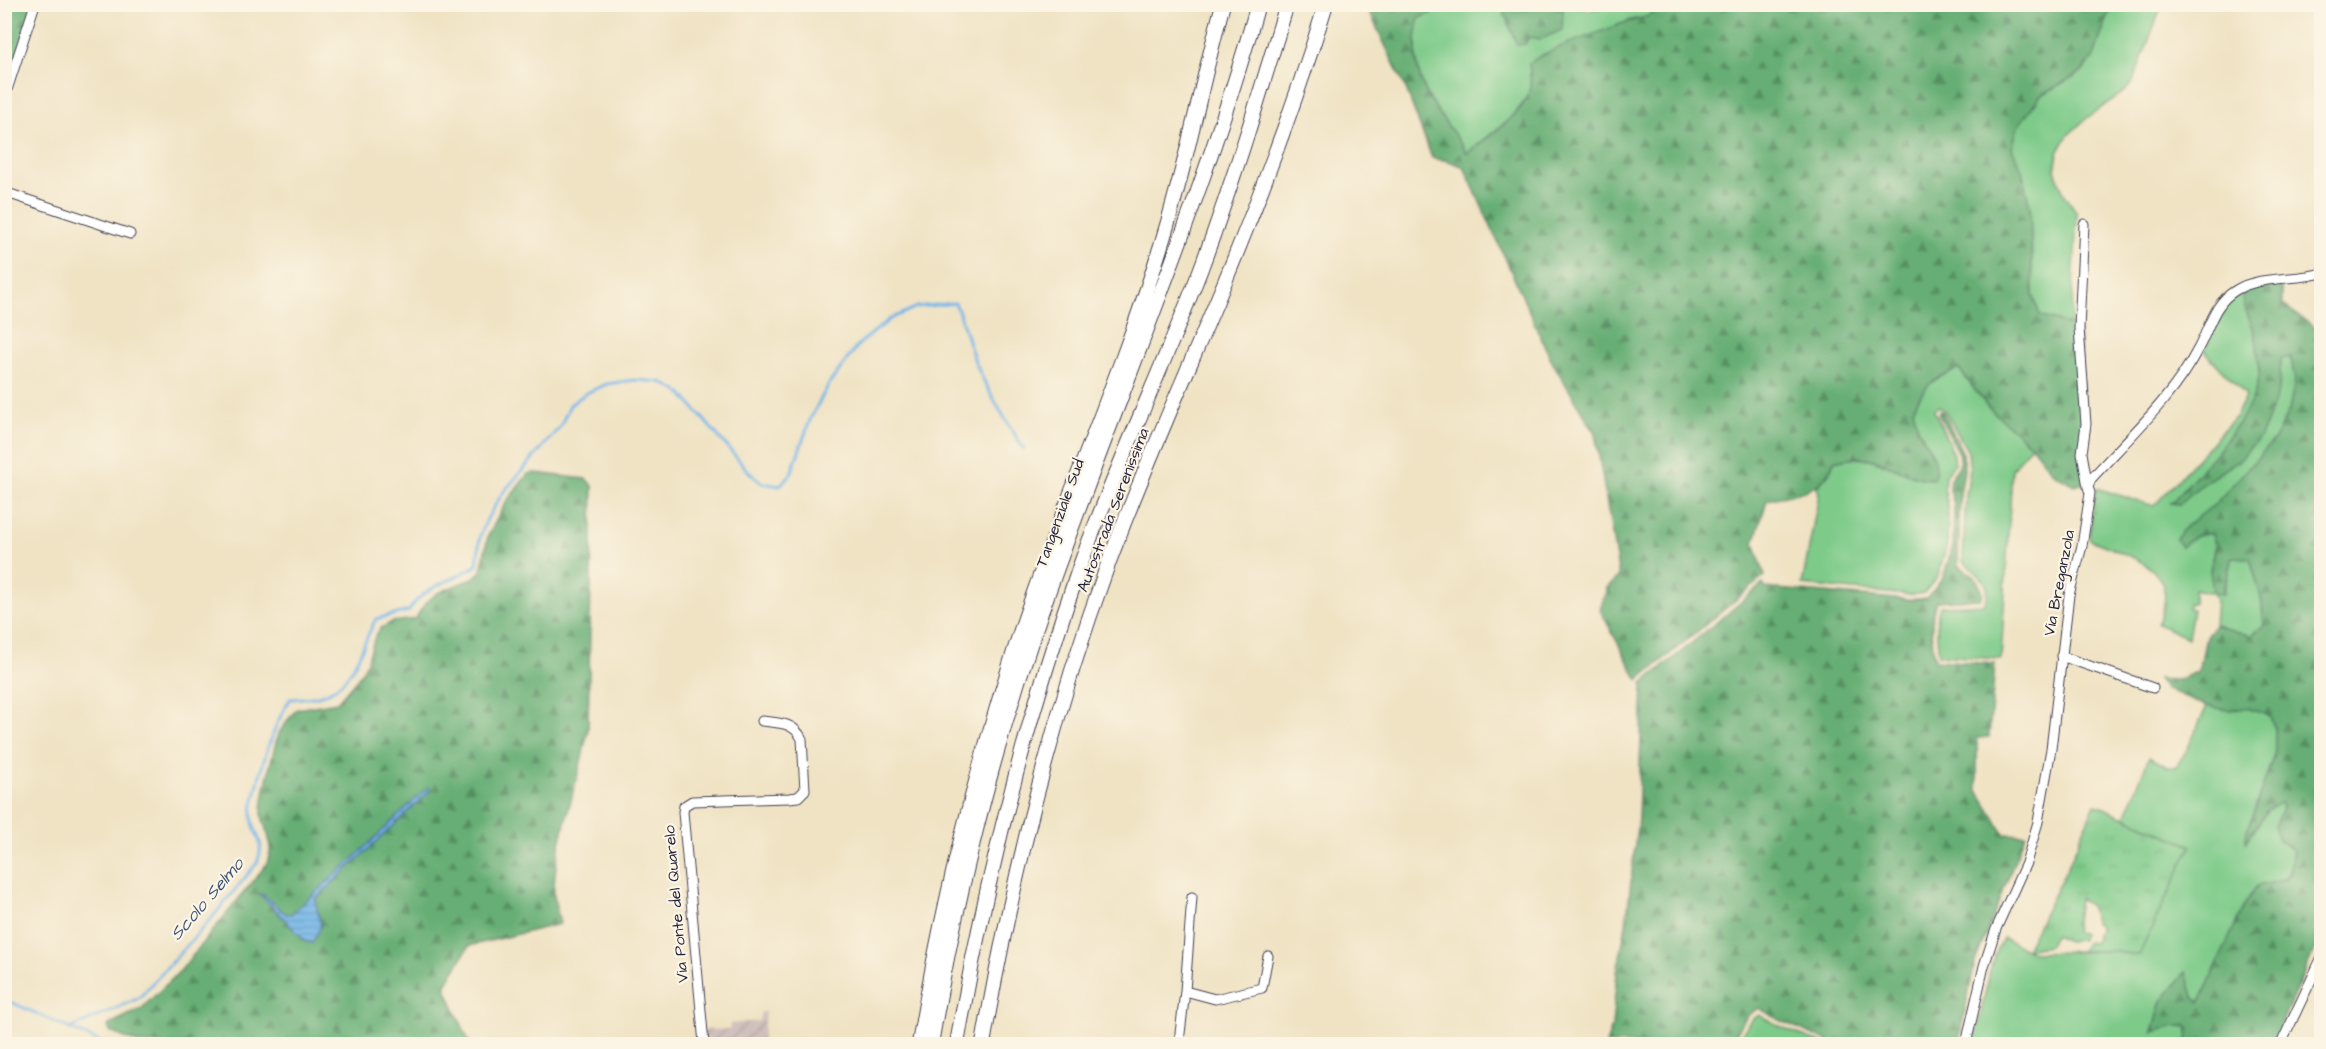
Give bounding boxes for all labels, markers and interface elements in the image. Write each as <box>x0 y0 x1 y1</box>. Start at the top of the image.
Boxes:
street label: Autostrada Serenissima <box>1072 425 1154 595</box>
street label: Tangenziale Sud <box>1030 456 1091 571</box>
street label: Via Breganzola <box>2038 528 2081 638</box>
street label: Via Ponte del Quarelo <box>658 824 694 984</box>
water label: Scolo Selmo <box>164 851 251 946</box>

